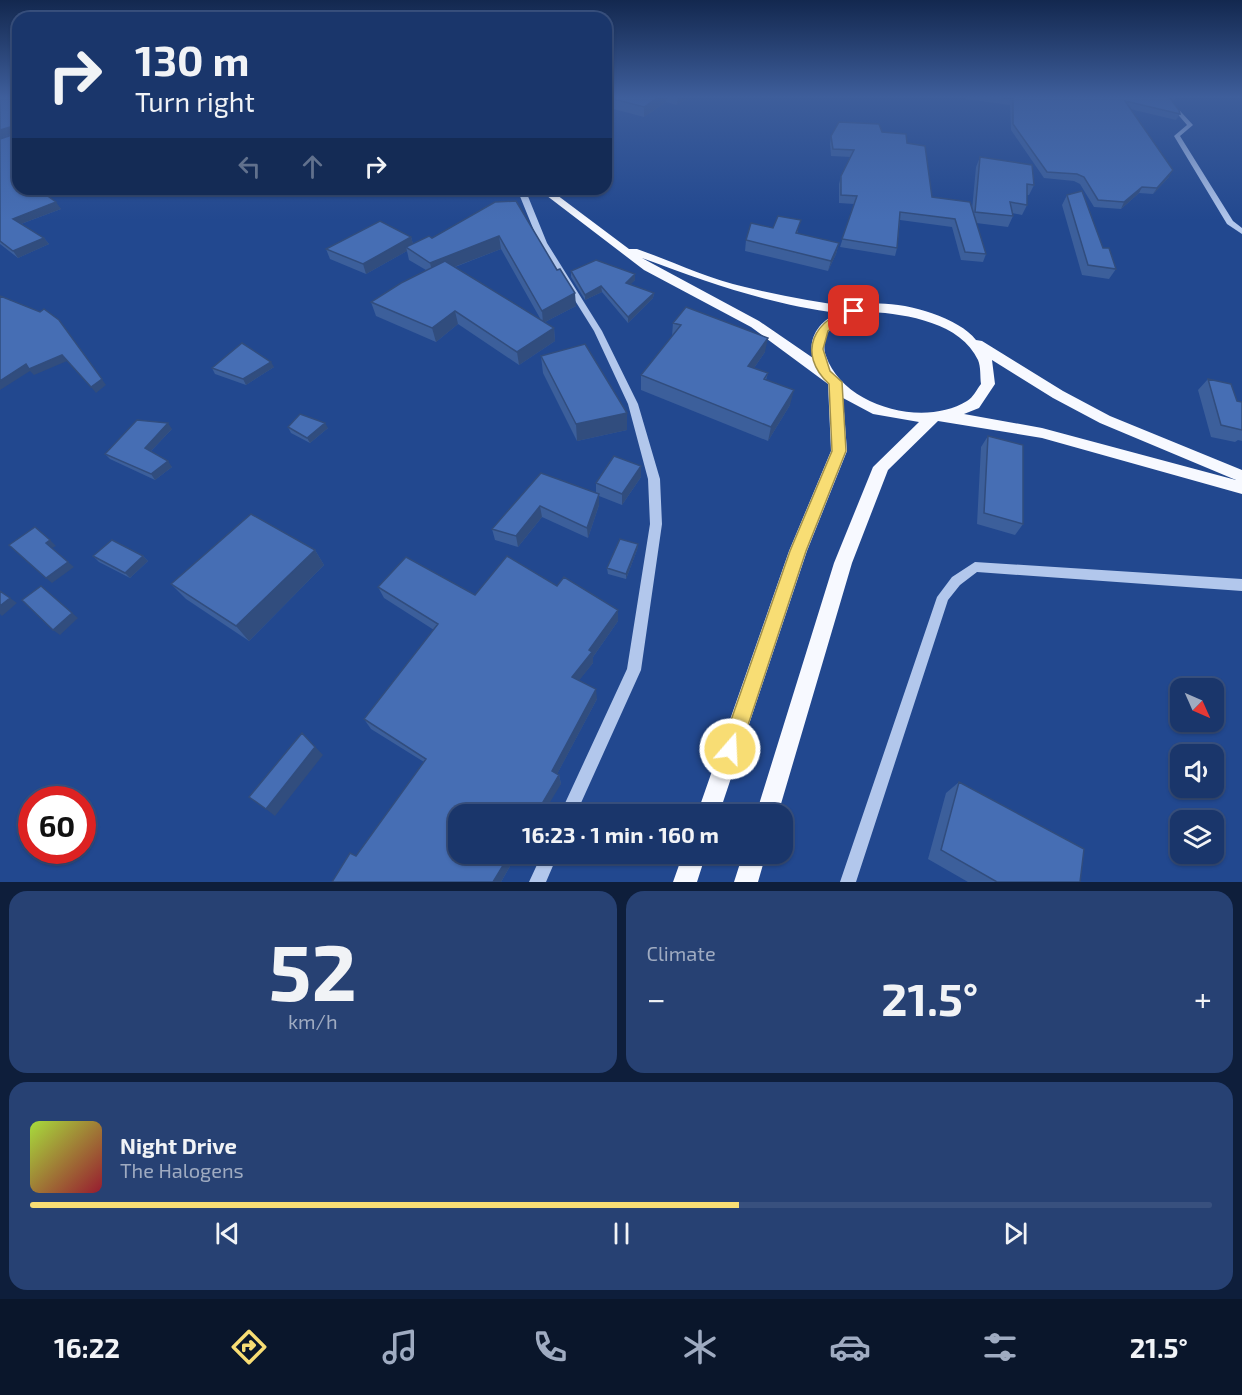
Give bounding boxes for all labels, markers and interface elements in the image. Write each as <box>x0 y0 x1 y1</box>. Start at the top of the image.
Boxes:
text: 130 m <box>135 34 250 84</box>
icon: right <box>36 36 114 114</box>
text: Turn right <box>135 85 255 117</box>
icon: left <box>233 150 266 183</box>
icon: ahead <box>296 150 329 183</box>
icon: right <box>359 150 392 183</box>
pin <box>828 285 879 336</box>
icon: arrive <box>837 294 870 327</box>
north arrow <box>1170 678 1224 732</box>
map controls <box>1170 678 1224 864</box>
position arrow <box>698 717 762 781</box>
button: sound <box>1170 744 1224 798</box>
speed limit sign: 60 <box>18 786 96 864</box>
button: layers <box>1170 810 1224 864</box>
text: 16:23 · 1 min · 160 m <box>522 821 719 847</box>
text: 52 <box>269 923 357 1017</box>
text: Climate <box>647 941 716 965</box>
text: 21.5° <box>881 971 978 1025</box>
text: − <box>647 978 666 1018</box>
text: + <box>1194 978 1212 1018</box>
text: km/h <box>288 1009 338 1033</box>
text: Night Drive <box>120 1132 237 1158</box>
text: The Halogens <box>120 1158 244 1182</box>
icon: previous <box>211 1217 244 1250</box>
icon: pause <box>605 1217 638 1250</box>
icon: next <box>999 1217 1032 1250</box>
icon: directions <box>228 1326 270 1368</box>
icon: music <box>379 1326 421 1368</box>
icon: phone <box>529 1326 571 1368</box>
icon: climate <box>679 1326 721 1368</box>
icon: car <box>829 1326 871 1368</box>
icon: filters <box>979 1326 1021 1368</box>
text: 16:22 <box>54 1331 120 1363</box>
text: 21.5° <box>1130 1331 1188 1363</box>

